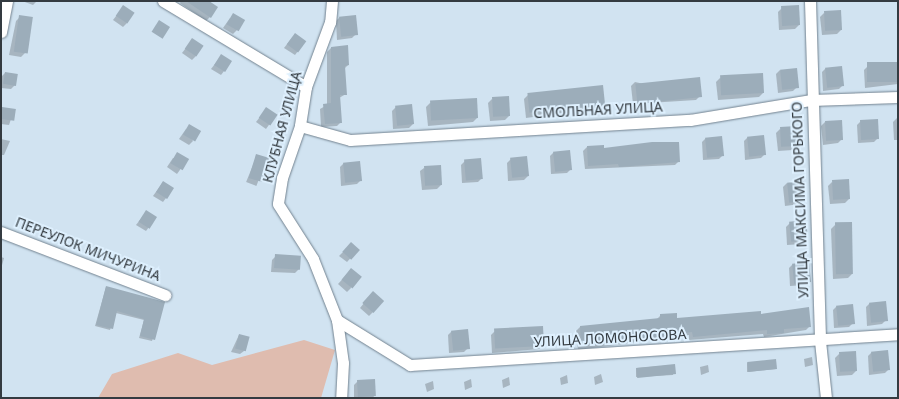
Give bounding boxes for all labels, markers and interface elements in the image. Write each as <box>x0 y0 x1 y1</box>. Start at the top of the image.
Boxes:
street label: КЛУБНАЯ УЛИЦА <box>259 69 305 185</box>
street label: СМОЛЬНАЯ УЛИЦА <box>533 98 663 122</box>
street label: УЛИЦА МАКСИМА ГОРЬКОГО <box>788 101 812 299</box>
street label: ПЕРЕУЛОК МИЧУРИНА <box>13 214 163 284</box>
street label: УЛИЦА ЛОМОНОСОВА <box>533 326 687 350</box>

